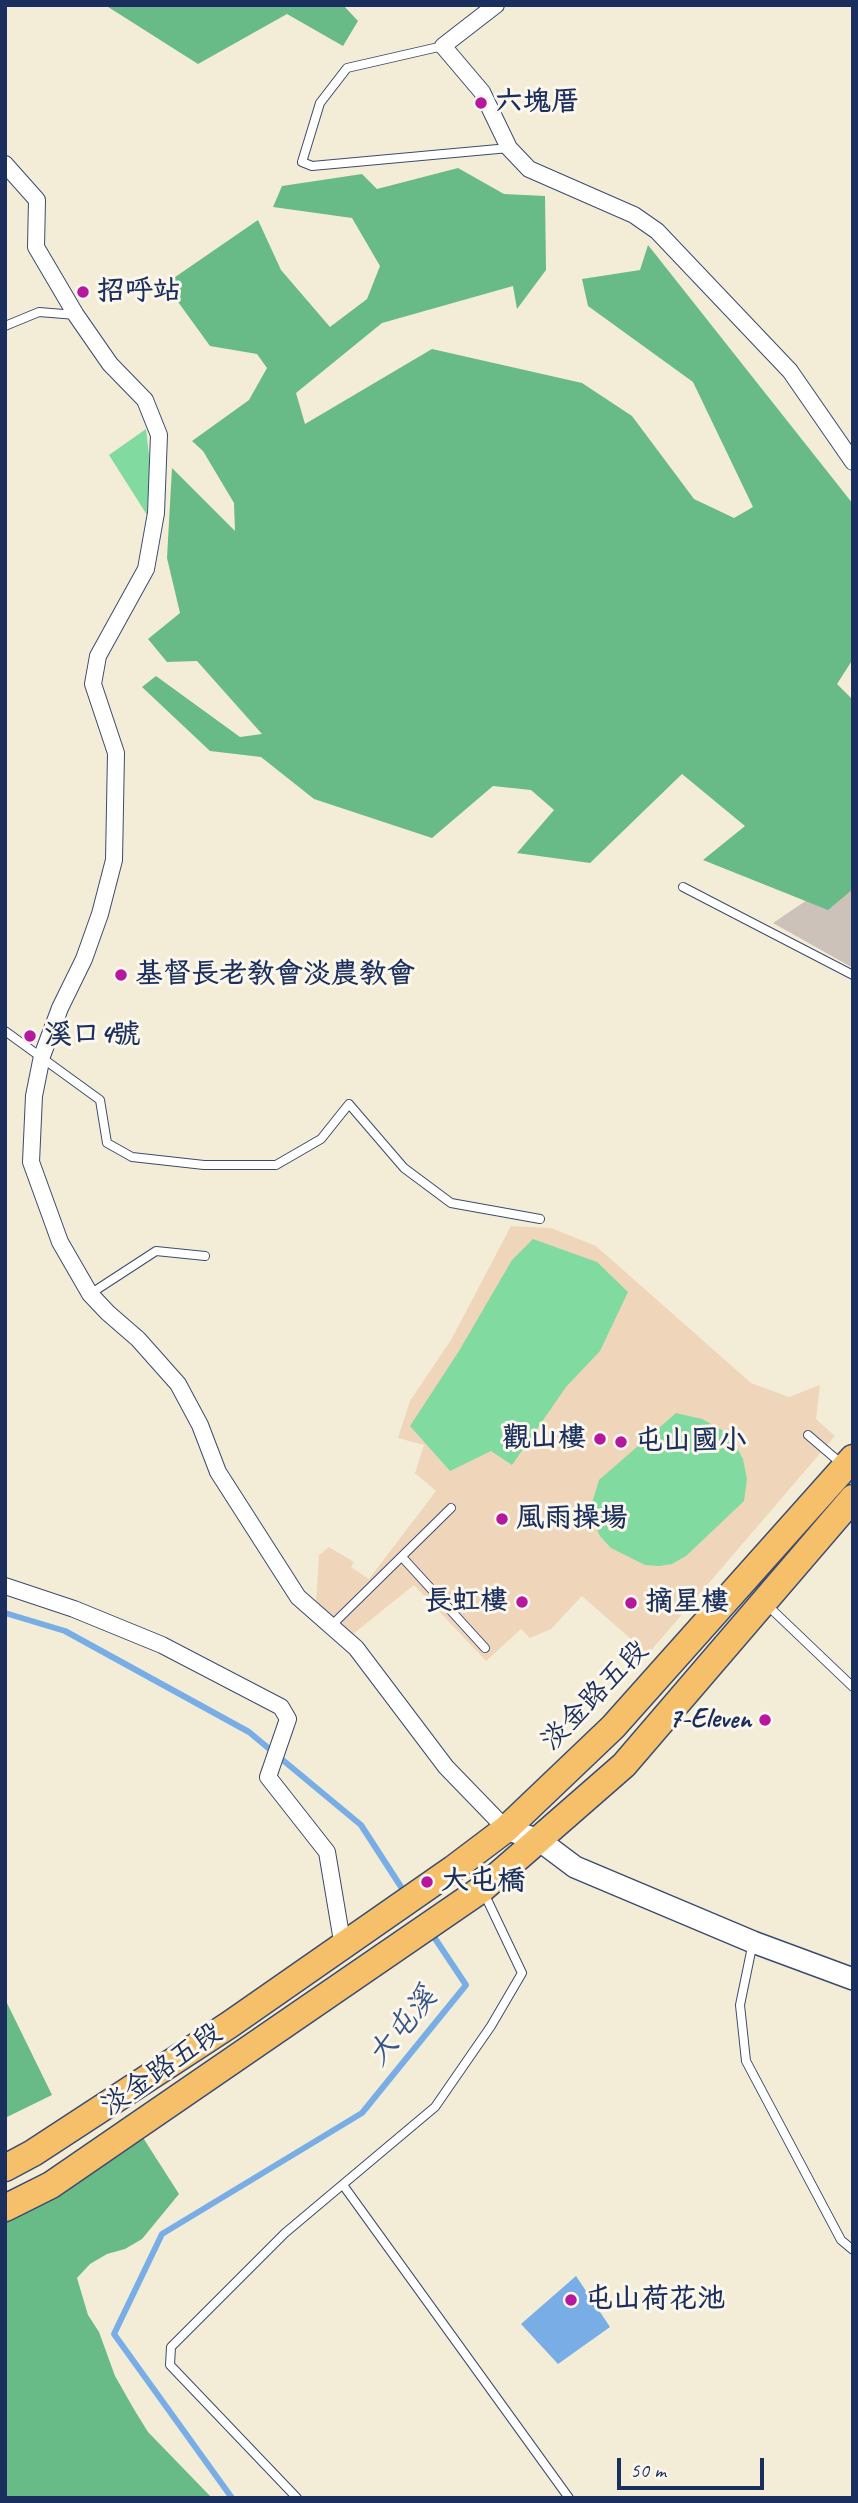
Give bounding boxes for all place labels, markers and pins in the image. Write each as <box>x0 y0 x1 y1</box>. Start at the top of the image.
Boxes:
place label: 六塊厝 <box>495 86 579 120</box>
marker: 六塊厝 <box>473 95 489 111</box>
place label: 招呼站 <box>97 275 181 309</box>
marker: 招呼站 <box>75 284 91 300</box>
place label: 基督長老教會淡農教會 <box>135 958 415 992</box>
marker: 基督長老教會淡農教會 <box>113 967 129 983</box>
place label: 溪口4號 <box>44 1019 141 1053</box>
marker: 溪口4號 <box>22 1028 38 1044</box>
place label: 觀山樓 <box>502 1422 586 1456</box>
place label: 屯山國小 <box>635 1425 747 1459</box>
marker: 觀山樓 <box>592 1431 608 1447</box>
marker: 屯山國小 <box>613 1434 629 1450</box>
place label: 風雨操場 <box>516 1502 628 1536</box>
marker: 風雨操場 <box>494 1511 510 1527</box>
place label: 長虹樓 <box>424 1585 508 1619</box>
place label: 摘星樓 <box>645 1586 729 1620</box>
marker: 長虹樓 <box>514 1594 530 1610</box>
marker: 摘星樓 <box>623 1595 639 1611</box>
place label: 7-Eleven <box>669 1703 751 1737</box>
marker: 7-Eleven <box>757 1712 773 1728</box>
place label: 大屯橋 <box>441 1865 525 1899</box>
marker: 大屯橋 <box>419 1874 435 1890</box>
place label: 屯山荷花池 <box>585 2283 725 2317</box>
marker: 屯山荷花池 <box>563 2292 579 2308</box>

